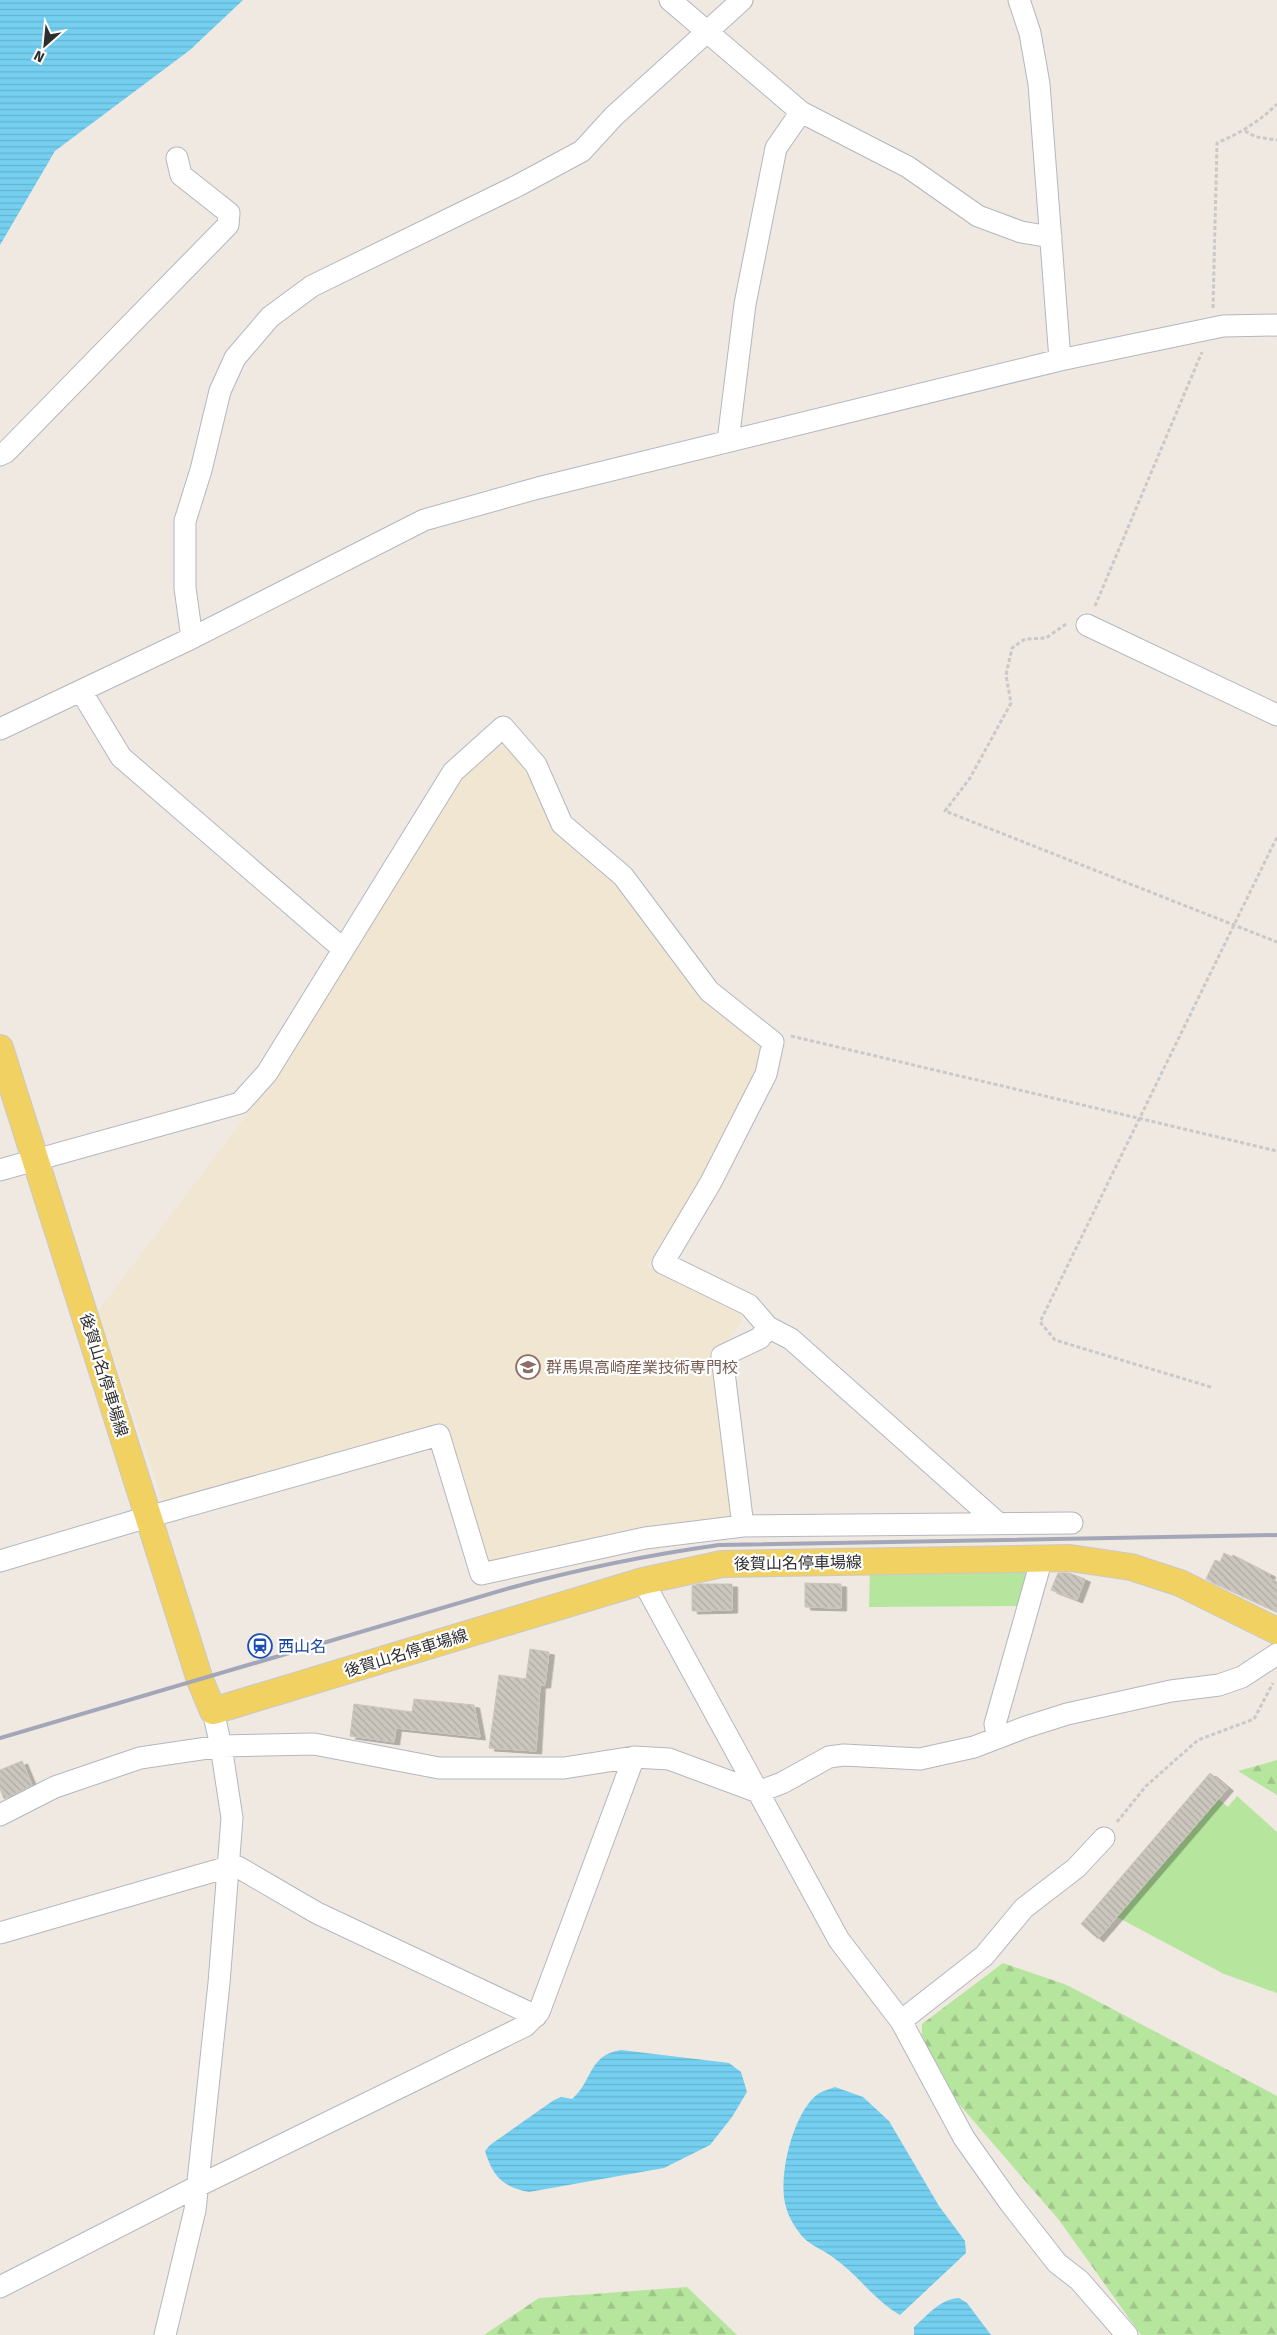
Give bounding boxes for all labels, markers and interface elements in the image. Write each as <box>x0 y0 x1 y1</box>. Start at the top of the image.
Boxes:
north arrow <box>20 20 70 70</box>
text: N <box>31 46 47 66</box>
street label: 後賀山名停車場線 <box>76 1311 132 1439</box>
school or university icon: 群馬県高崎産業技術専門校 <box>515 1354 541 1380</box>
place label: 群馬県高崎産業技術専門校 <box>546 1358 738 1377</box>
street label: 後賀山名停車場線 <box>734 1552 862 1574</box>
street label: 後賀山名停車場線 <box>342 1625 470 1681</box>
station icon: 西山名 <box>247 1633 273 1659</box>
place label: 西山名 <box>278 1637 326 1656</box>

